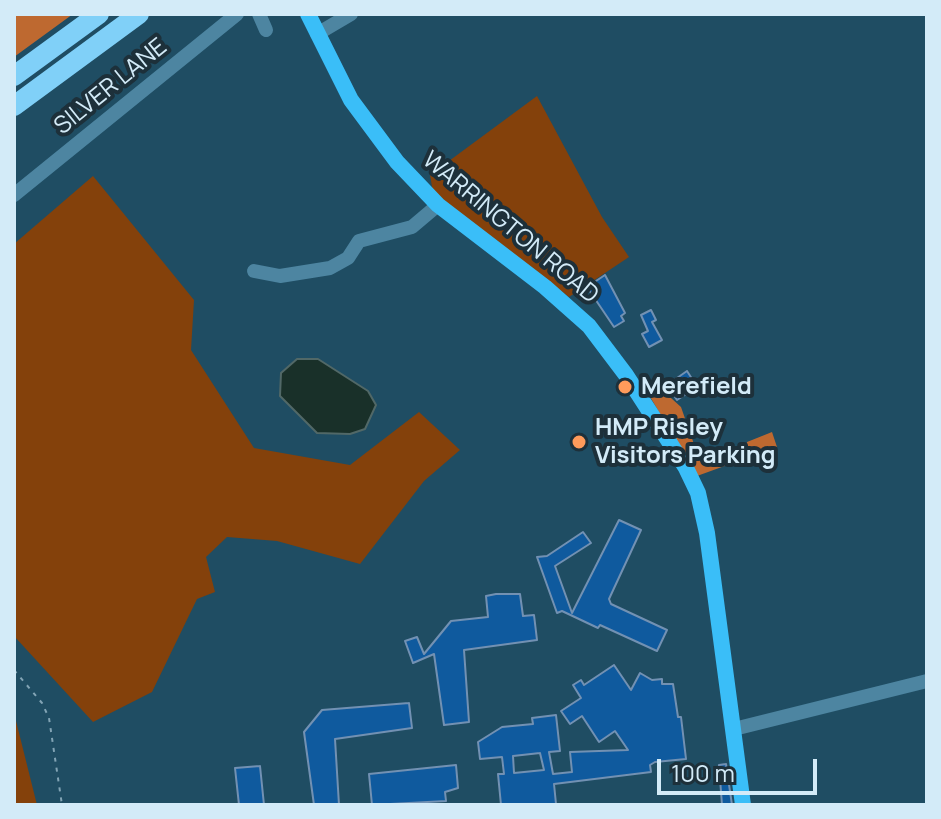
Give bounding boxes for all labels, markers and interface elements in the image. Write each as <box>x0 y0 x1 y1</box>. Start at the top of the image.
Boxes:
street label: SILVER LANE <box>49 33 173 141</box>
street label: WARRINGTON ROAD <box>416 146 604 310</box>
place label: Merefield <box>641 373 752 401</box>
marker: Merefield <box>616 378 634 396</box>
place label: HMP Risley Visitors Parking <box>595 414 776 470</box>
marker: HMP Risley Visitors Parking <box>570 433 588 451</box>
scale bar <box>661 743 821 793</box>
text: 100 m <box>671 756 735 789</box>

